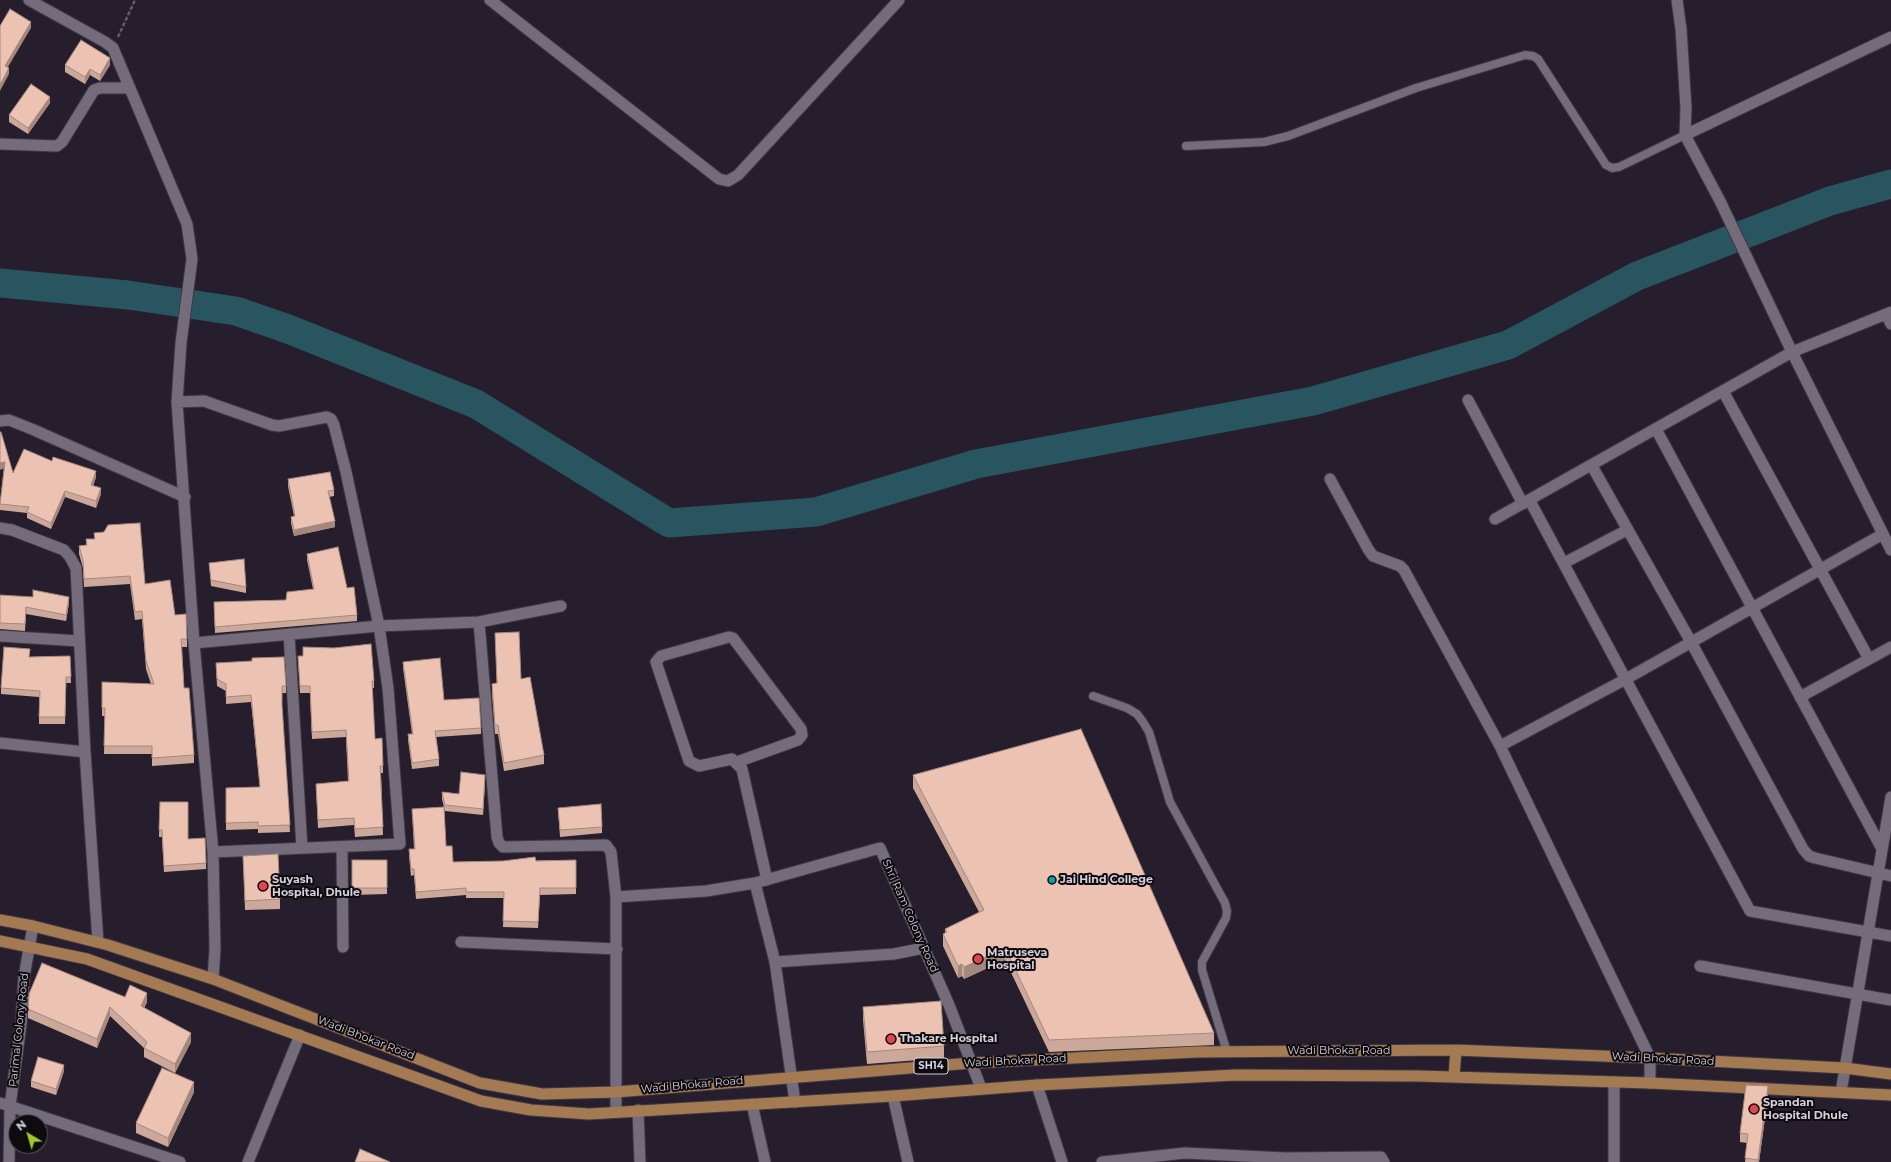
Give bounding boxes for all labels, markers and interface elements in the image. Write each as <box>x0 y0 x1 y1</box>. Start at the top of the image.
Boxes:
street label: Shri Ram Colony Road <box>879 857 941 975</box>
place label: Suyash Hospital, Dhule <box>272 873 360 899</box>
place label: Jai Hind College <box>1060 873 1153 887</box>
marker: Jai Hind College <box>1047 875 1057 885</box>
marker: Suyash Hospital, Dhule <box>257 880 269 892</box>
place label: Matruseva Hospital <box>987 946 1047 972</box>
marker: Matruseva Hospital <box>972 953 984 965</box>
street label: Parimal Colony Road <box>6 972 32 1088</box>
street label: Wadi Bhokar Road <box>316 1013 416 1063</box>
place label: Thakare Hospital <box>900 1032 997 1046</box>
marker: Thakare Hospital <box>885 1033 897 1045</box>
street label: Wadi Bhokar Road <box>1287 1044 1391 1058</box>
street label: Wadi Bhokar Road <box>1611 1050 1715 1068</box>
street label: Wadi Bhokar Road <box>963 1052 1067 1070</box>
road number: SH14 <box>914 1058 948 1074</box>
street label: Wadi Bhokar Road <box>640 1074 744 1096</box>
place label: Spandan Hospital Dhule <box>1763 1096 1848 1122</box>
marker: Spandan Hospital Dhule <box>1748 1103 1760 1115</box>
north arrow <box>8 1114 48 1154</box>
text: N <box>13 1117 29 1134</box>

